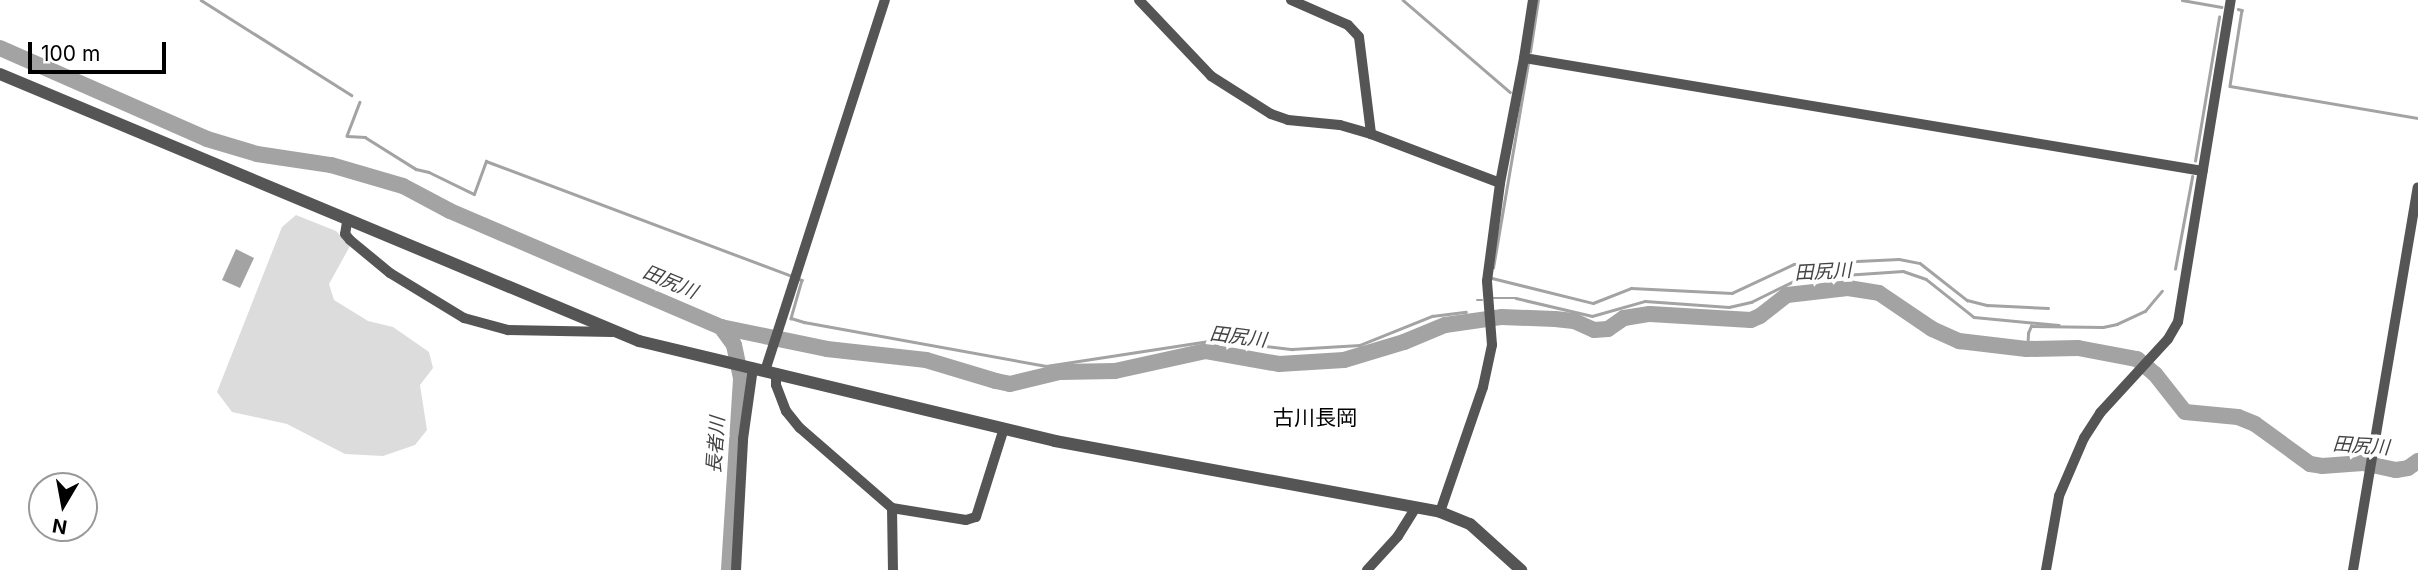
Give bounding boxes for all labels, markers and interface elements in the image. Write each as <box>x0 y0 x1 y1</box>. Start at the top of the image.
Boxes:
scale bar <box>32 28 170 72</box>
text: 100 m <box>41 41 100 66</box>
water label: 田尻川 <box>1794 259 1852 285</box>
water label: 田尻川 <box>639 260 701 304</box>
water label: 田尻川 <box>1208 322 1268 352</box>
district label: 古川長岡 <box>1273 405 1357 431</box>
water label: 長者川 <box>703 416 729 474</box>
water label: 田尻川 <box>2332 433 2390 459</box>
north arrow <box>28 472 98 542</box>
text: N <box>50 514 69 539</box>

